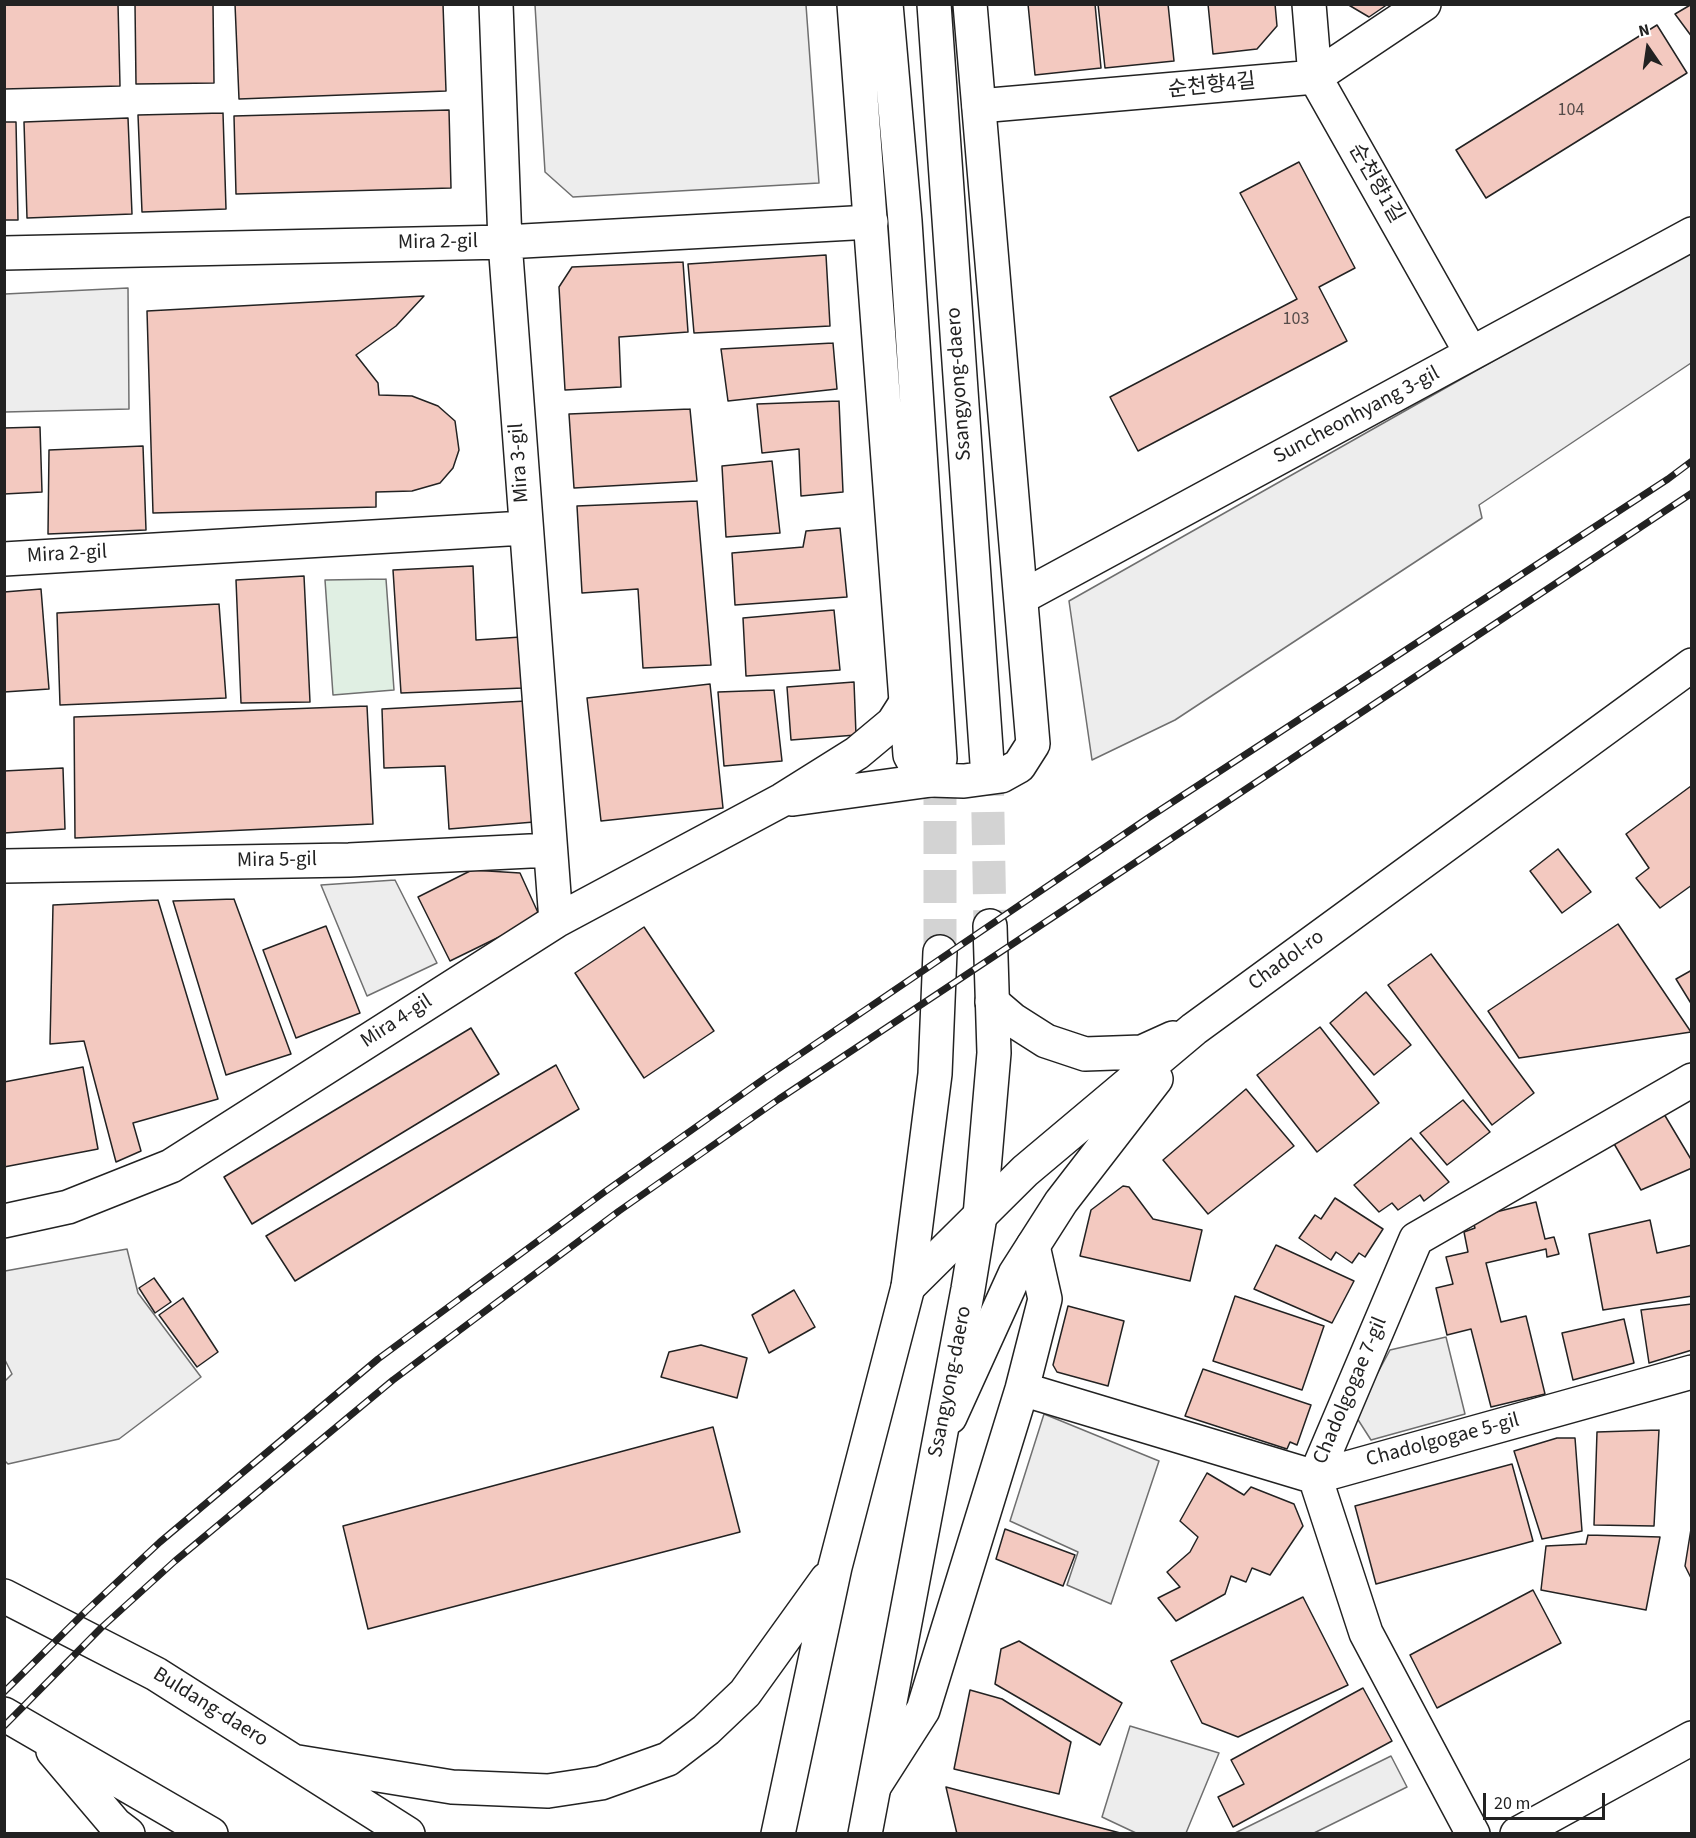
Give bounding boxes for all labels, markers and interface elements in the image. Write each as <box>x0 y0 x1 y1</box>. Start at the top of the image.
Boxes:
north arrow <box>1618 18 1678 78</box>
text: N <box>1636 19 1652 42</box>
street label: 순천향4길 <box>1167 70 1257 104</box>
house number: 104 <box>1558 100 1584 122</box>
street label: 순천향1길 <box>1342 140 1408 228</box>
street label: Mira 2-gil <box>398 230 478 256</box>
street label: Ssangyong-daero <box>942 306 978 462</box>
house number: 103 <box>1283 309 1309 331</box>
street label: Suncheonhyang 3-gil <box>1270 362 1444 470</box>
street label: Mira 3-gil <box>505 422 535 504</box>
street label: Mira 2-gil <box>26 540 108 570</box>
street label: Mira 5-gil <box>237 848 317 874</box>
street label: Chadol-ro <box>1244 925 1330 997</box>
street label: Mira 4-gil <box>357 990 437 1054</box>
street label: Ssangyong-daero <box>924 1304 978 1460</box>
street label: Chadolgogae 7-gil <box>1309 1314 1393 1468</box>
street label: Chadolgogae 5-gil <box>1364 1408 1522 1474</box>
street label: Buldang-daero <box>148 1663 272 1753</box>
scale bar <box>1486 1781 1608 1819</box>
text: 20 m <box>1494 1791 1530 1816</box>

